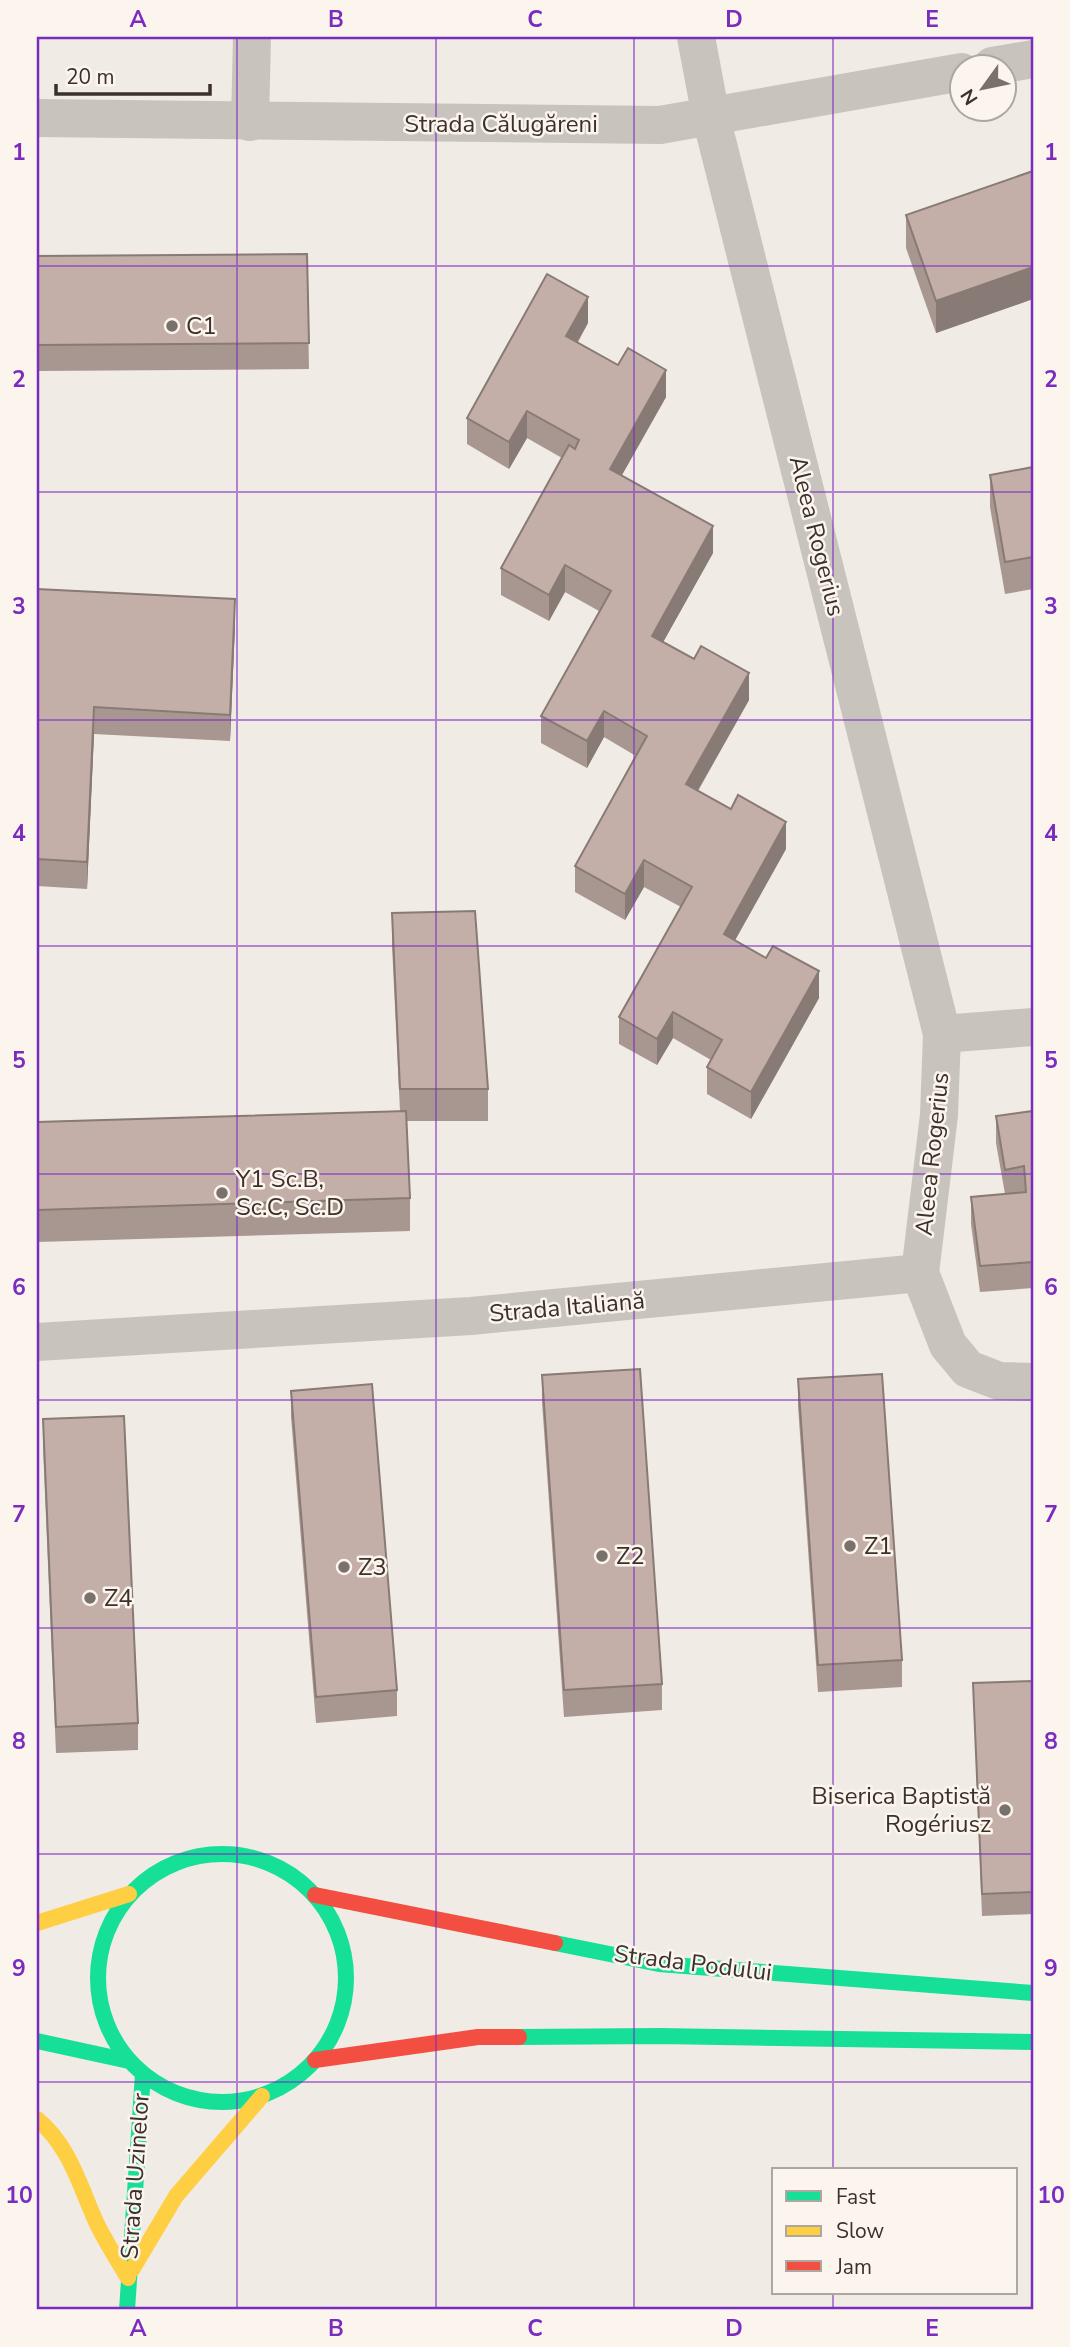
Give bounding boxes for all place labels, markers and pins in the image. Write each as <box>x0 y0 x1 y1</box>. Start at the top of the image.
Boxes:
place label: C1 <box>186 310 217 342</box>
marker: C1 <box>164 318 180 334</box>
place label: Y1 Sc.B, Sc.C, Sc.D <box>235 1163 344 1223</box>
marker: Y1 Sc.B, Sc.C, Sc.D <box>214 1185 230 1201</box>
place label: Z1 <box>864 1530 893 1562</box>
marker: Z1 <box>842 1538 858 1554</box>
place label: Z2 <box>616 1540 645 1572</box>
marker: Z2 <box>594 1548 610 1564</box>
place label: Z3 <box>358 1551 387 1583</box>
marker: Z3 <box>336 1559 352 1575</box>
place label: Z4 <box>104 1582 133 1614</box>
marker: Z4 <box>82 1590 98 1606</box>
place label: Biserica Baptistă Rogériusz <box>812 1780 991 1840</box>
marker: Biserica Baptistă Rogériusz <box>997 1802 1013 1818</box>

